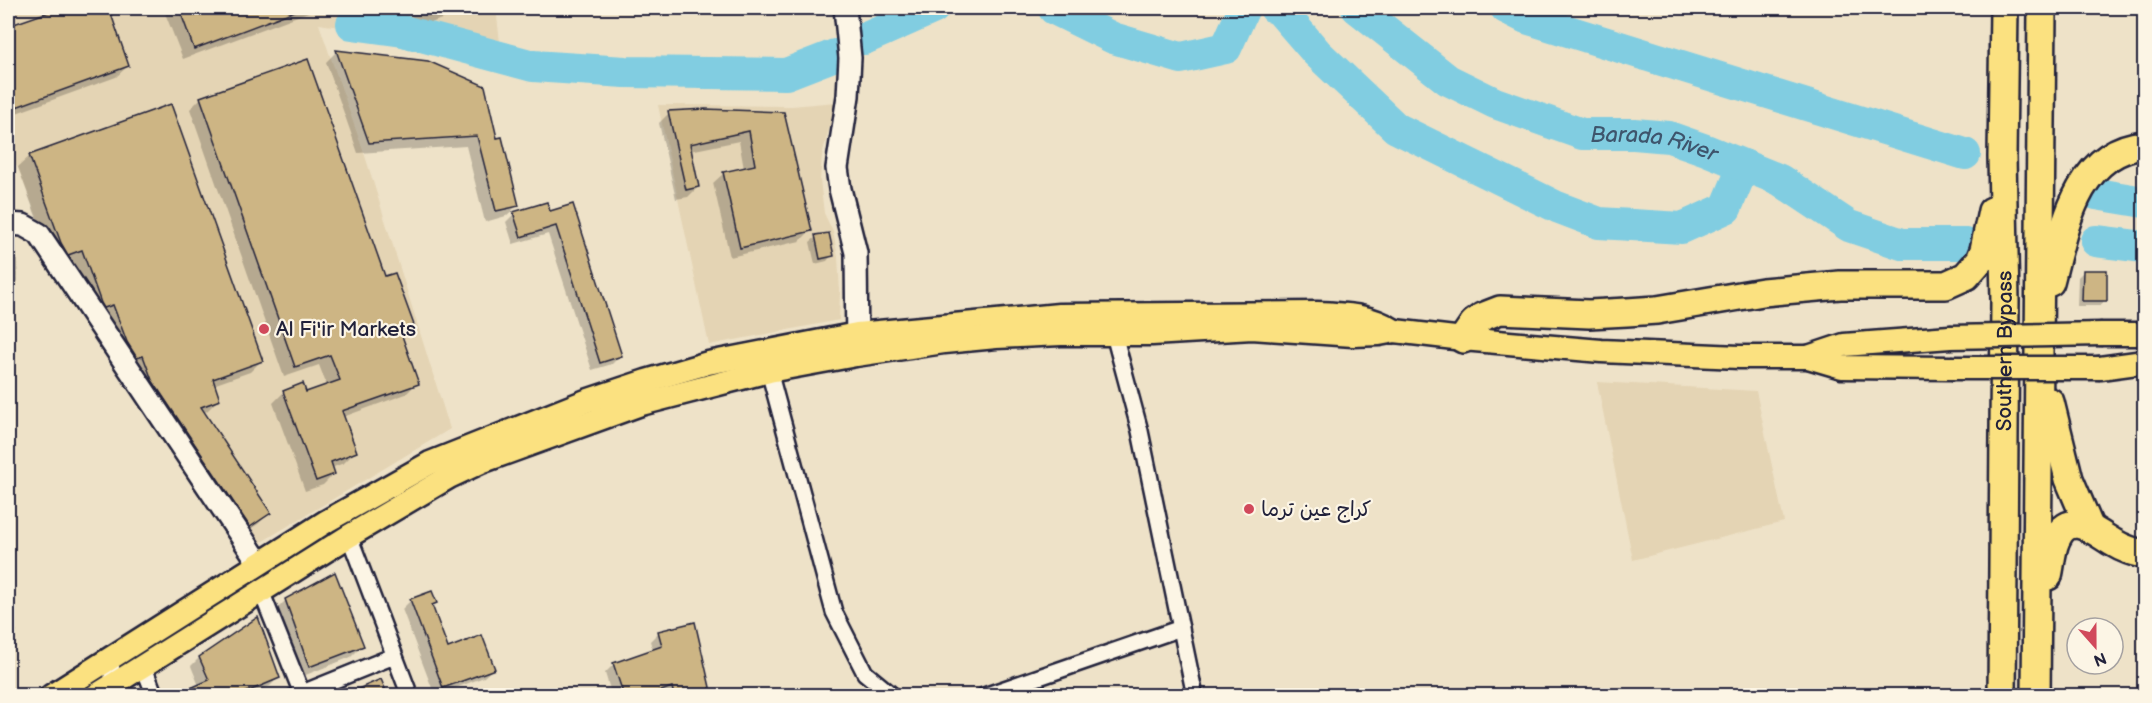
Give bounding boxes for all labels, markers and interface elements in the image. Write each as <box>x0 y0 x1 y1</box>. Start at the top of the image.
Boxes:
water label: Barada River <box>1590 122 1723 169</box>
street label: Southern Bypass <box>1992 270 2018 431</box>
place label: Al Fi'ir Markets <box>276 317 416 342</box>
marker: Al Fi'ir Markets <box>257 322 271 336</box>
place label: كراج عين ترما <box>1261 497 1372 523</box>
marker: كراج عين ترما <box>1242 502 1256 516</box>
north arrow <box>2065 616 2125 676</box>
text: N <box>2091 648 2109 670</box>

